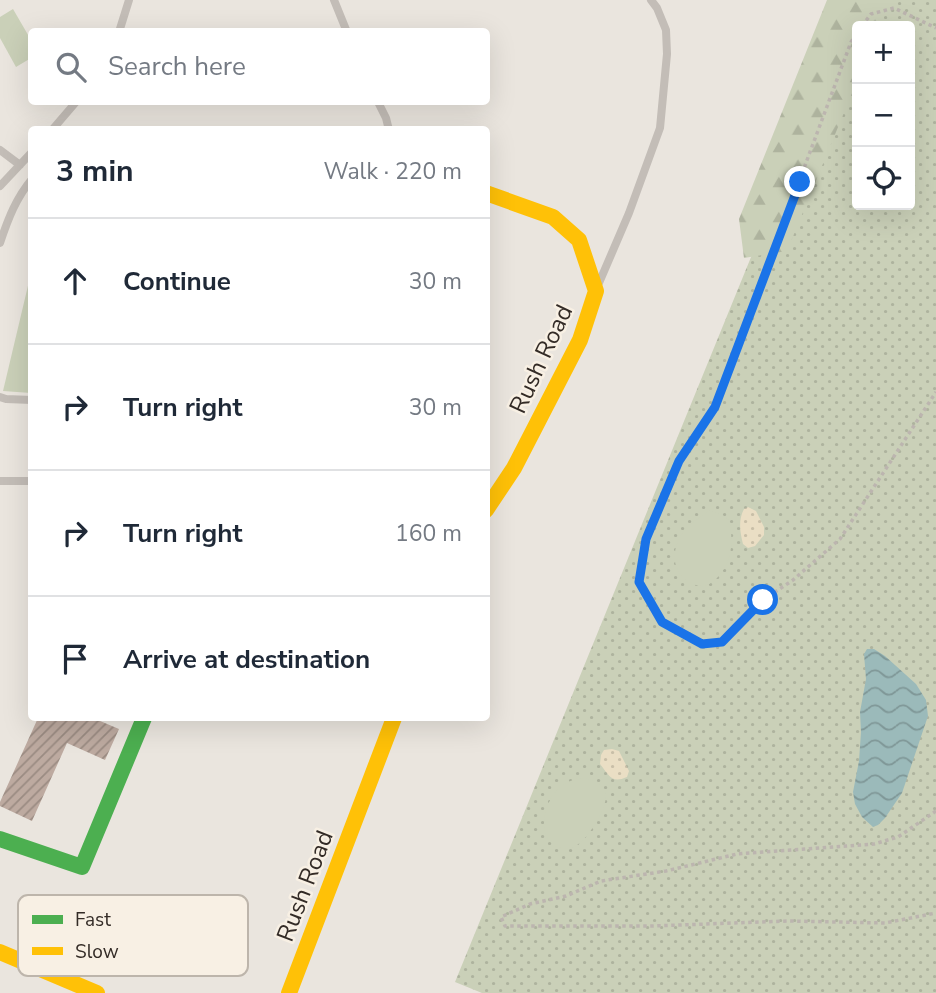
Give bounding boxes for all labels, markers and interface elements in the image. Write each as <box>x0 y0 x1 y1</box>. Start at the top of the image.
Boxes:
map controls <box>852 21 915 210</box>
button: + <box>852 21 915 84</box>
search box <box>28 28 490 105</box>
icon: search <box>52 48 90 86</box>
text: Search here <box>108 49 246 84</box>
button: − <box>852 84 915 147</box>
button: locate <box>852 147 915 210</box>
text: 3 min <box>56 151 134 192</box>
text: Walk · 220 m <box>323 156 462 187</box>
route end <box>784 166 815 197</box>
icon: ahead <box>56 262 94 300</box>
text: Continue <box>123 264 231 299</box>
text: 30 m <box>409 266 462 297</box>
street label: Rush Road <box>502 299 580 419</box>
icon: right <box>56 388 94 426</box>
text: Turn right <box>123 390 242 425</box>
text: 30 m <box>409 392 462 423</box>
icon: right <box>56 514 94 552</box>
text: Turn right <box>123 516 242 551</box>
text: 160 m <box>395 518 462 549</box>
route start <box>747 584 778 615</box>
icon: arrive <box>56 640 94 678</box>
text: Arrive at destination <box>123 642 370 677</box>
street label: Rush Road <box>269 826 341 946</box>
legend <box>18 895 248 976</box>
text: Fast <box>75 907 111 933</box>
text: Slow <box>75 939 119 965</box>

